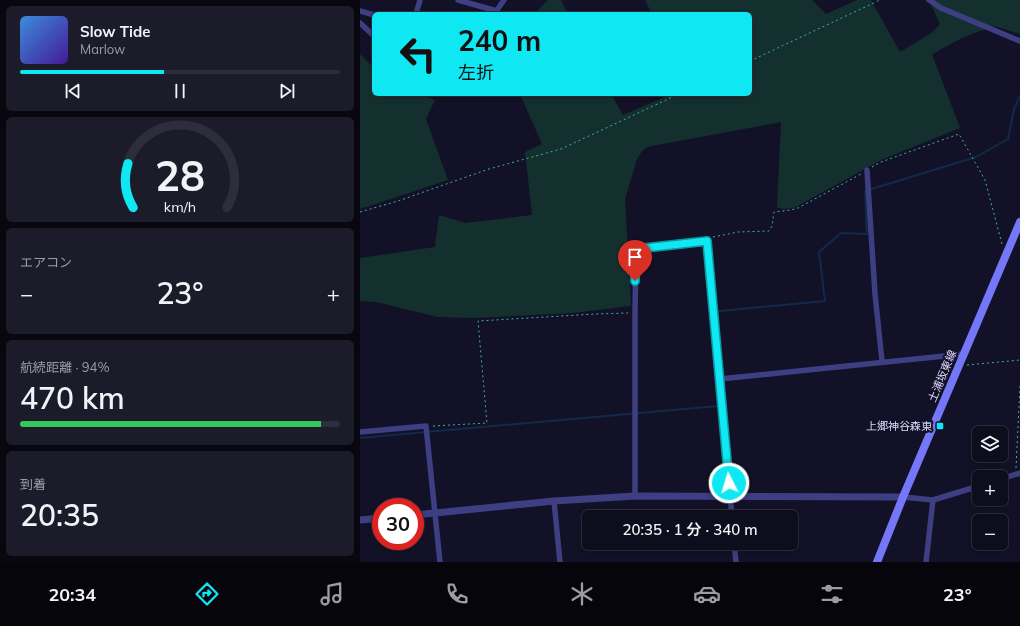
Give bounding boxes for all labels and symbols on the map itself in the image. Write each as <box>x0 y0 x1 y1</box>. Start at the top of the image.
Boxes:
pin <box>618 240 652 281</box>
street label: 土浦坂東線 <box>925 348 959 404</box>
place label: 上郷神谷森東 <box>866 419 932 433</box>
marker: 上郷神谷森東 <box>935 421 945 431</box>
position arrow <box>708 462 750 504</box>
speed limit sign: 30 <box>372 498 424 550</box>

